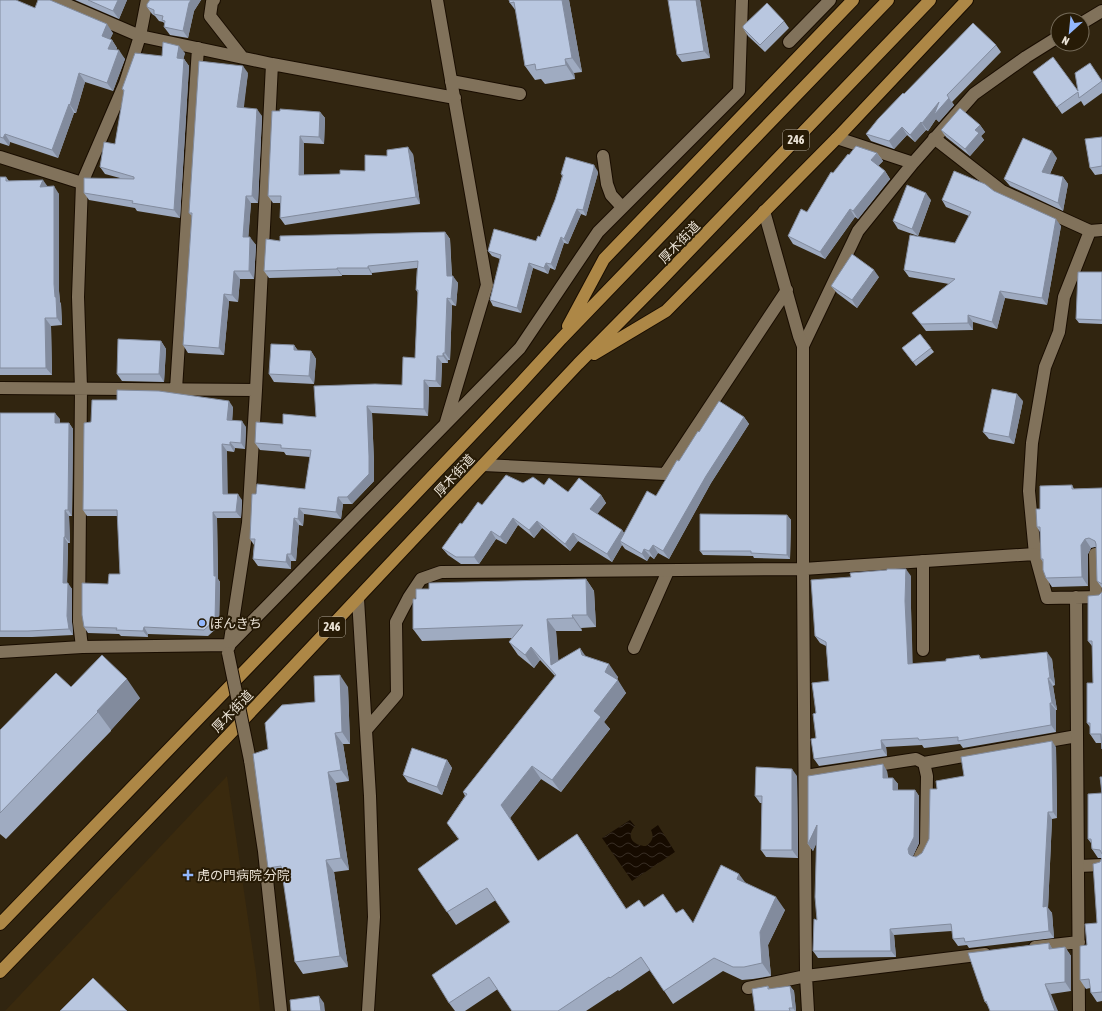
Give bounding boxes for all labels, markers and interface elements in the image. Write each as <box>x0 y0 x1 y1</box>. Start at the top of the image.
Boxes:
north arrow <box>1050 12 1090 52</box>
text: N <box>1060 34 1071 48</box>
road number: 246 <box>783 130 809 150</box>
street label: 厚木街道 <box>656 218 703 266</box>
street label: 厚木街道 <box>431 451 478 499</box>
place label: ぽんきち <box>210 616 262 631</box>
road number: 246 <box>319 617 345 637</box>
marker: ぽんきち <box>197 618 207 628</box>
street label: 厚木街道 <box>209 687 256 735</box>
place label: 虎の門病院 分院 <box>197 868 290 883</box>
marker: 虎の門病院 分院 <box>182 869 194 881</box>

